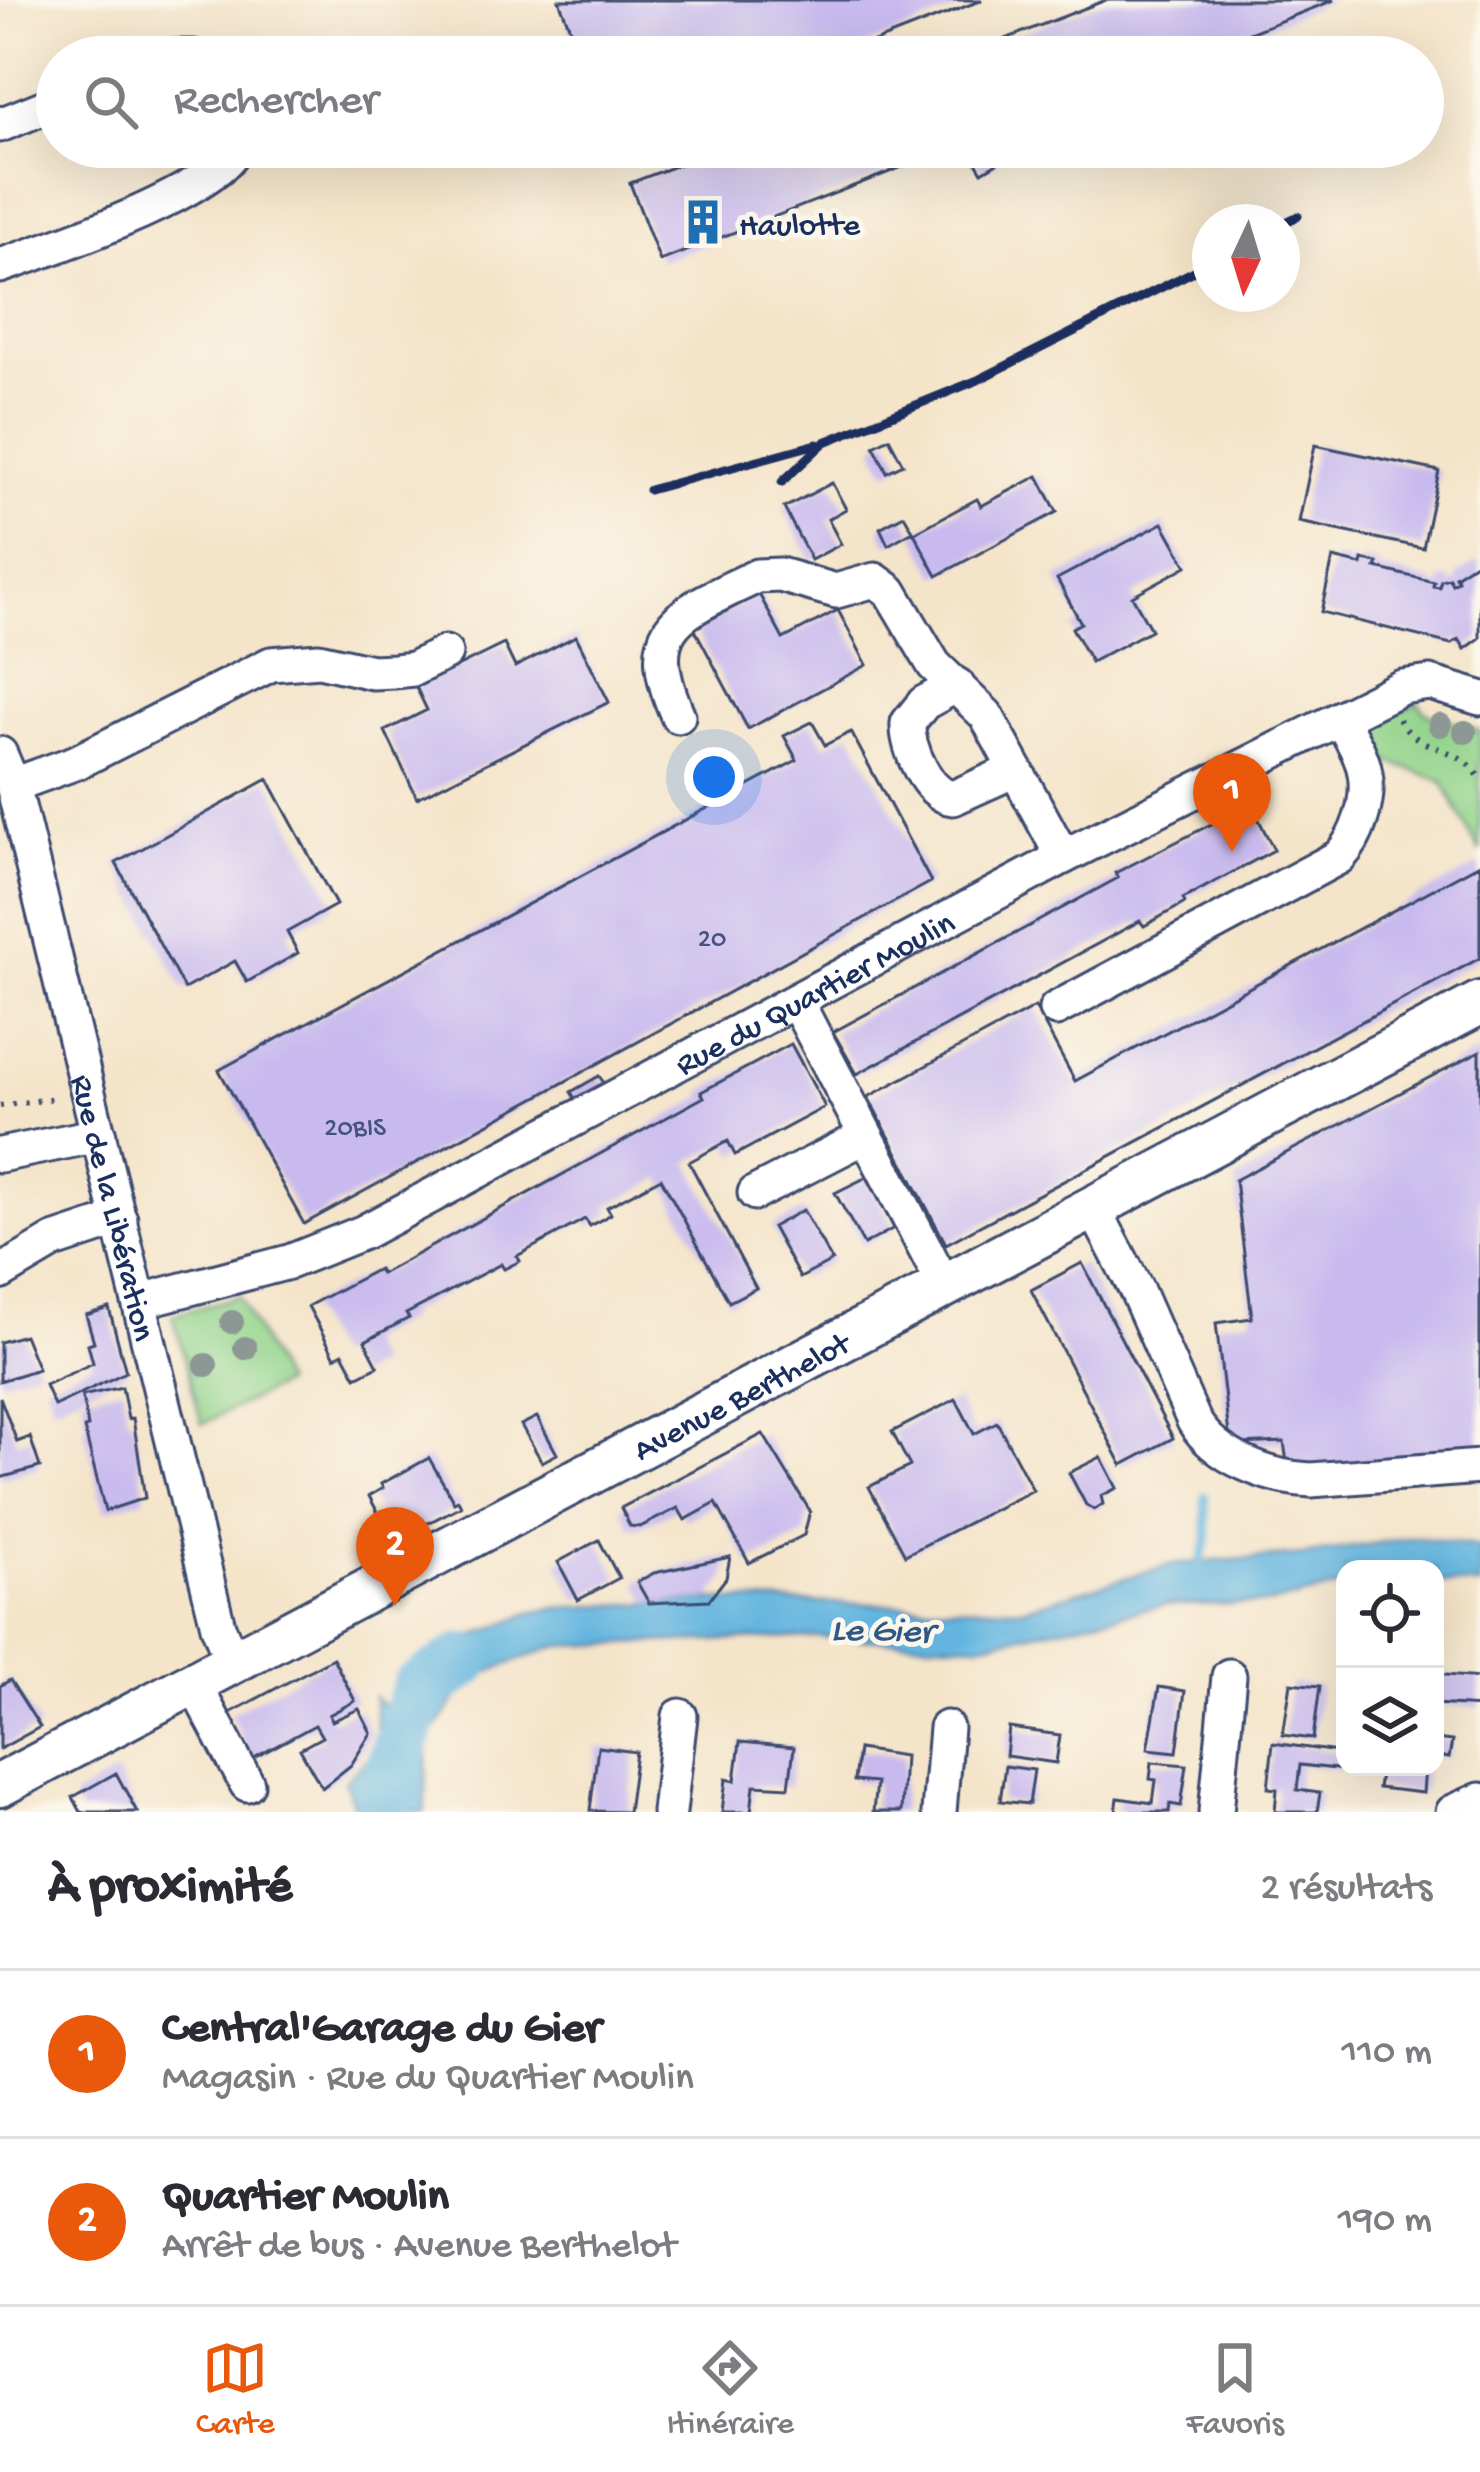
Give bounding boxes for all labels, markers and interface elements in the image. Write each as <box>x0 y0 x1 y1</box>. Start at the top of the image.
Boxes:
search box <box>36 36 1444 168</box>
icon: search <box>78 69 144 135</box>
text: Rechercher <box>174 76 378 129</box>
building icon: Haulotte <box>678 197 728 247</box>
north arrow <box>1192 204 1300 312</box>
place label: Haulotte <box>739 209 861 247</box>
your location <box>684 747 744 807</box>
pin: 1 <box>1193 753 1271 852</box>
street label: Rue du Quartier Moulin <box>670 906 963 1086</box>
house number: 20 <box>698 925 726 957</box>
street label: Rue de la Libération <box>59 1072 161 1346</box>
house number: 20BIS <box>324 1114 386 1146</box>
street label: Avenue Berthelot <box>628 1325 860 1472</box>
pin: 2 <box>356 1507 434 1606</box>
map controls <box>1336 1560 1444 1776</box>
button: locate <box>1336 1560 1444 1668</box>
water label: Le Gier <box>830 1611 941 1656</box>
button: layers <box>1336 1668 1444 1776</box>
text: À proximité <box>48 1860 292 1920</box>
text: 2 résultats <box>1261 1867 1432 1913</box>
text: Central'Garage du Gier <box>162 2004 601 2057</box>
text: 1 <box>79 2031 95 2077</box>
text: 110 m <box>1341 2031 1432 2077</box>
text: Magasin · Rue du Quartier Moulin <box>162 2057 694 2103</box>
text: Quartier Moulin <box>162 2172 449 2225</box>
text: 2 <box>77 2199 97 2245</box>
text: 190 m <box>1338 2199 1432 2245</box>
text: Arrêt de bus · Avenue Berthelot <box>162 2225 676 2271</box>
tab: Carte <box>196 2335 275 2445</box>
tab: Itinéraire <box>667 2335 794 2445</box>
tab: Favoris <box>1186 2335 1284 2445</box>

